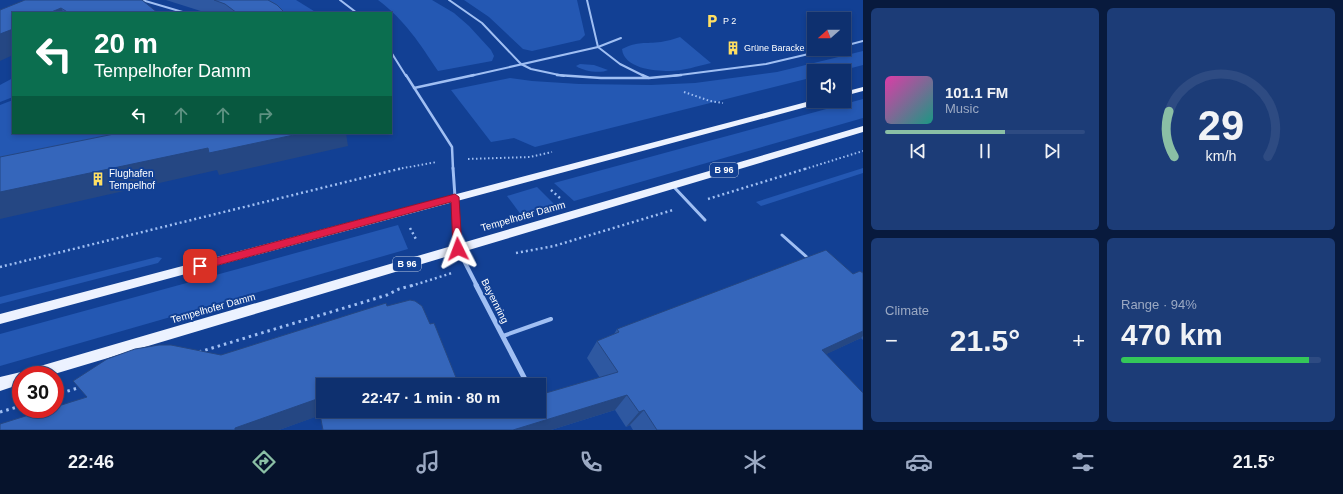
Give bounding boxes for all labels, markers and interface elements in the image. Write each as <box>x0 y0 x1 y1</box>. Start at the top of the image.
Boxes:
north arrow <box>807 12 851 56</box>
map controls <box>807 12 851 108</box>
parking icon: P 2 <box>704 13 720 29</box>
place label: P 2 <box>723 16 736 26</box>
icon: left <box>28 28 80 80</box>
text: 20 m <box>94 28 158 59</box>
building icon: Grüne Baracke <box>725 40 741 56</box>
place label: Grüne Baracke <box>744 43 805 53</box>
text: Tempelhofer Damm <box>94 61 251 81</box>
button: sound <box>807 64 851 108</box>
text: 101.1 FM <box>945 84 1008 101</box>
text: Music <box>945 101 979 116</box>
text: 29 <box>1198 102 1244 149</box>
icon: left <box>128 104 150 126</box>
icon: ahead <box>170 104 192 126</box>
icon: ahead <box>212 104 234 126</box>
icon: right <box>254 104 276 126</box>
icon: previous <box>907 140 929 162</box>
icon: pause <box>974 140 996 162</box>
icon: next <box>1041 140 1063 162</box>
text: km/h <box>1206 148 1237 164</box>
road number: B 96 <box>710 163 738 177</box>
place label: Flughafen Tempelhof <box>109 168 155 191</box>
building icon: Flughafen Tempelhof <box>90 171 106 187</box>
street label: Tempelhofer Damm <box>480 199 566 233</box>
position arrow <box>437 228 479 270</box>
pin <box>183 249 217 283</box>
icon: arrive <box>189 255 211 277</box>
road number: B 96 <box>393 257 421 271</box>
street label: Bayernring <box>479 277 511 325</box>
street label: Tempelhofer Damm <box>170 291 256 325</box>
text: Range · 94% <box>1121 297 1197 312</box>
text: Climate <box>885 303 929 318</box>
text: 470 km <box>1121 318 1223 351</box>
text: 21.5° <box>950 324 1020 357</box>
text: − <box>885 328 898 353</box>
text: + <box>1072 328 1085 353</box>
speed limit sign: 30 <box>12 366 64 418</box>
text: 22:47 · 1 min · 80 m <box>362 389 500 406</box>
icon: directions <box>250 448 278 476</box>
icon: music <box>414 448 442 476</box>
icon: phone <box>577 448 605 476</box>
icon: climate <box>741 448 769 476</box>
icon: car <box>905 448 933 476</box>
icon: filters <box>1069 448 1097 476</box>
text: 22:46 <box>68 452 114 472</box>
text: 21.5° <box>1233 452 1275 472</box>

